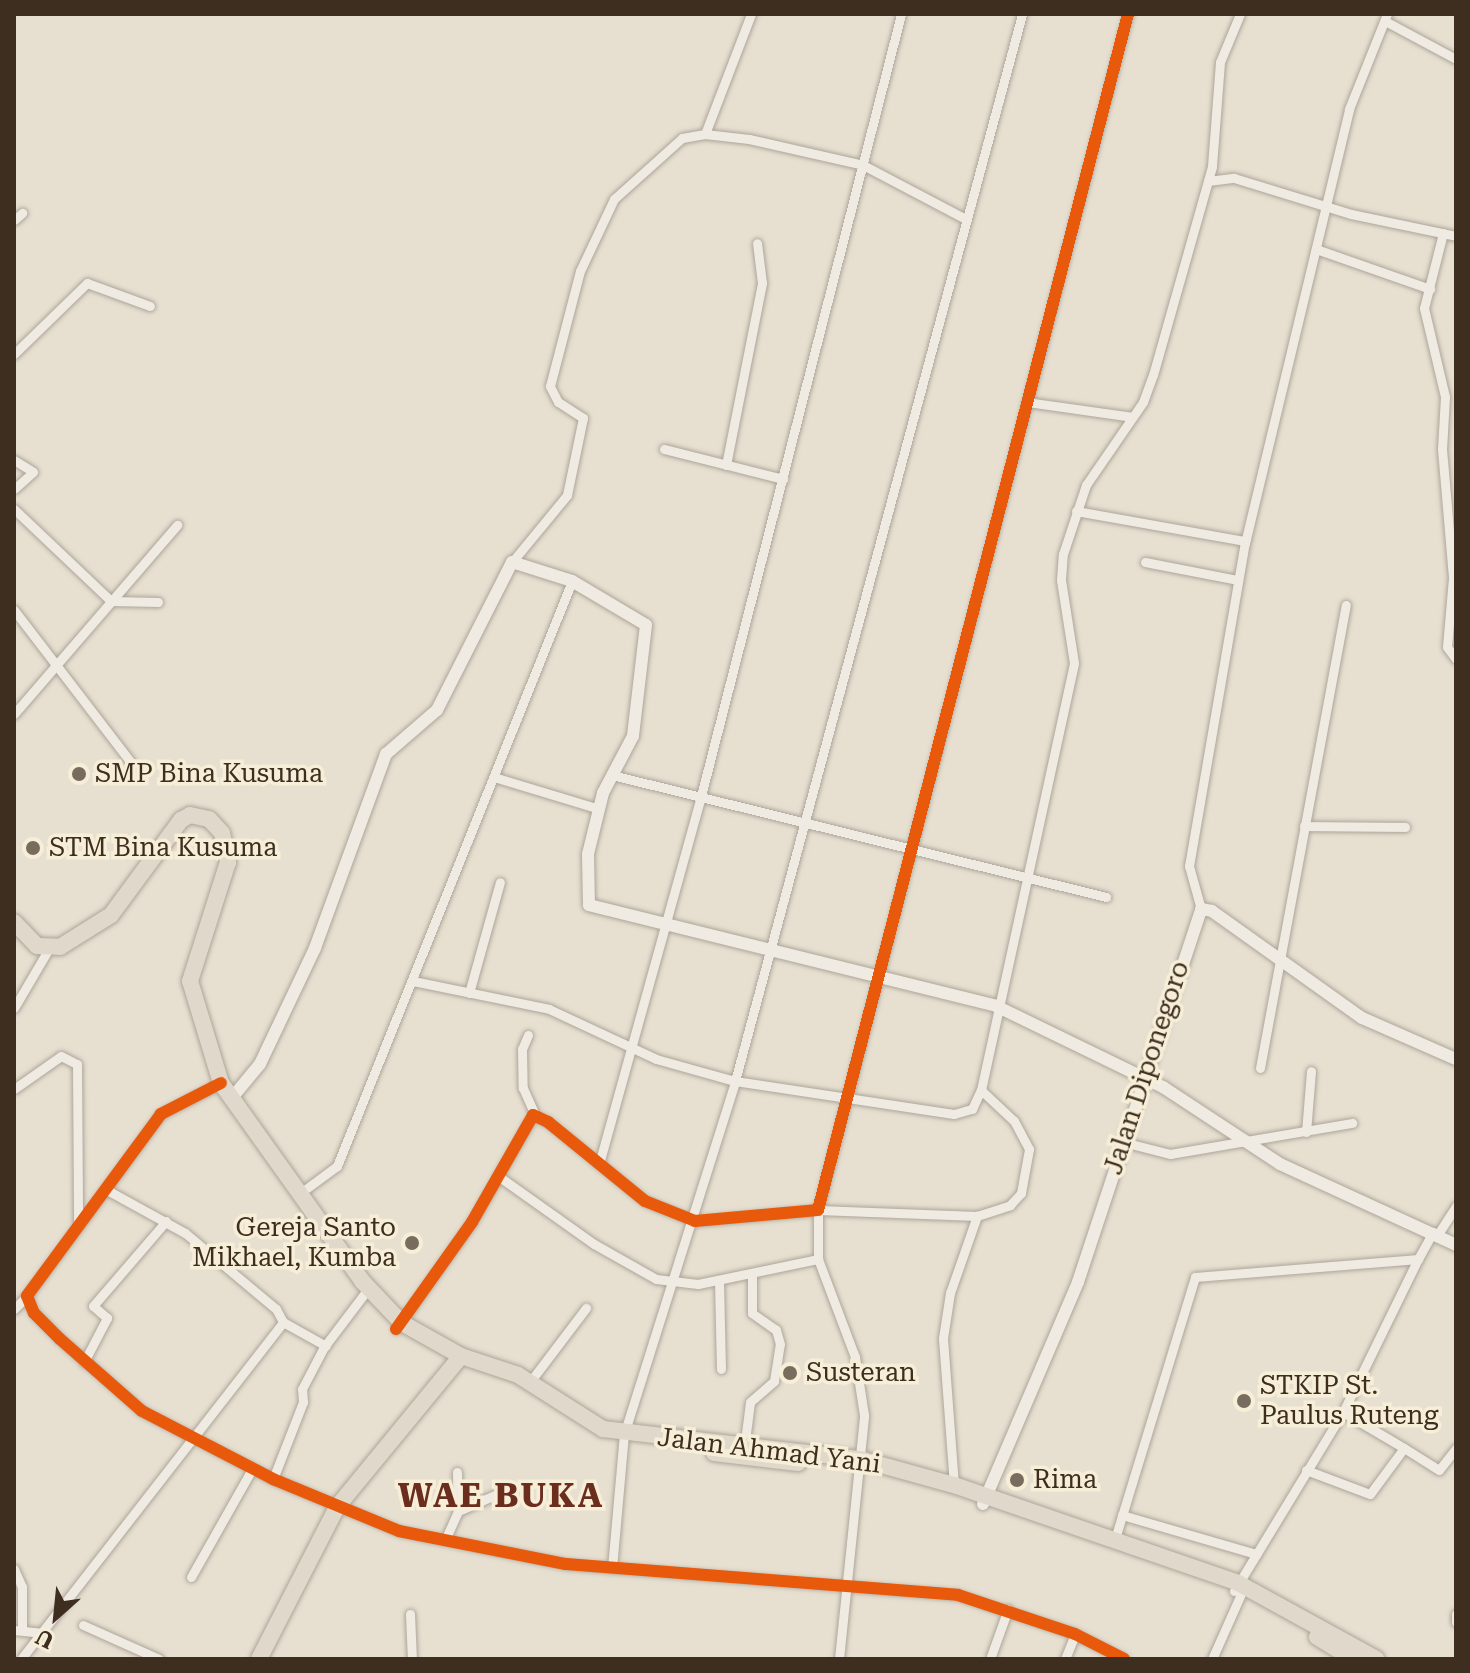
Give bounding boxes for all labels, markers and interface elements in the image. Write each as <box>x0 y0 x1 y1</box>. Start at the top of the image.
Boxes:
place label: SMP Bina Kusuma <box>95 758 323 790</box>
marker: SMP Bina Kusuma <box>70 765 88 783</box>
place label: STM Bina Kusuma <box>49 832 277 864</box>
marker: STM Bina Kusuma <box>24 839 42 857</box>
street label: Jalan Diponegoro <box>1098 957 1196 1179</box>
place label: Gereja Santo Mikhael, Kumba <box>192 1212 396 1274</box>
marker: Gereja Santo Mikhael, Kumba <box>403 1234 421 1252</box>
place label: Susteran <box>806 1357 916 1389</box>
marker: Susteran <box>781 1364 799 1382</box>
place label: STKIP St. Paulus Ruteng <box>1260 1370 1438 1432</box>
marker: STKIP St. Paulus Ruteng <box>1235 1392 1253 1410</box>
street label: Jalan Ahmad Yani <box>656 1422 882 1480</box>
place label: Rima <box>1033 1464 1097 1496</box>
marker: Rima <box>1008 1471 1026 1489</box>
district label: WAE BUKA <box>398 1476 604 1516</box>
north arrow <box>16 1577 96 1657</box>
text: U <box>32 1624 58 1654</box>

